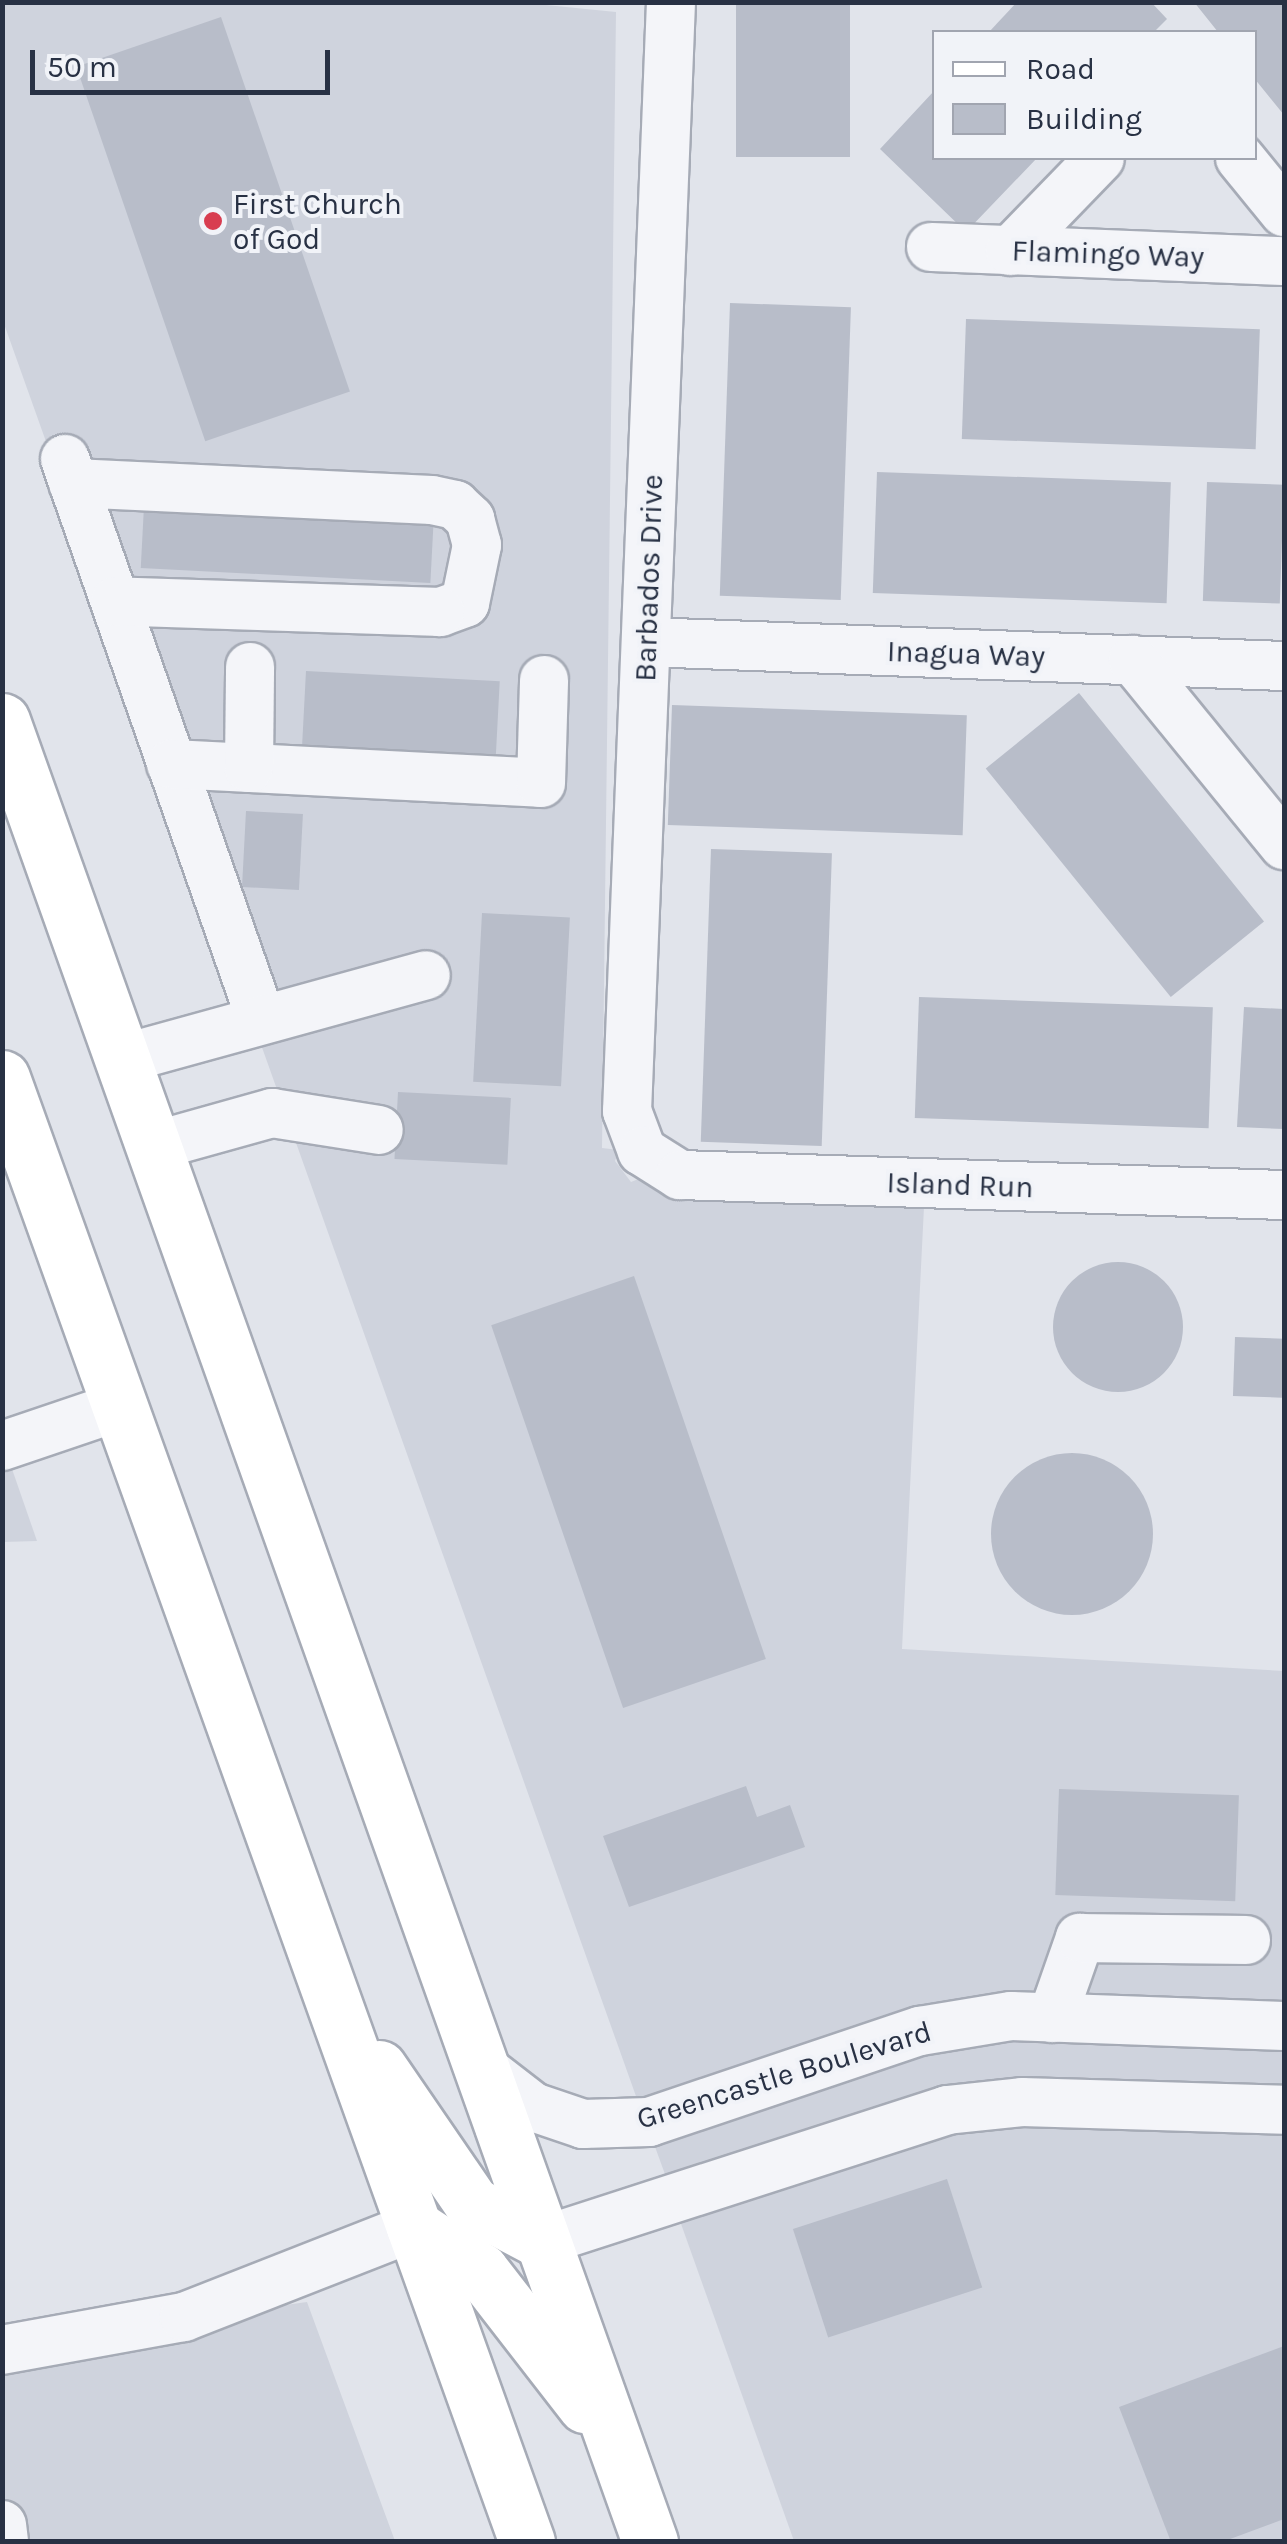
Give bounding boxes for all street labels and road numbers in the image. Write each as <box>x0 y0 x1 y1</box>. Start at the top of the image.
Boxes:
street label: Flamingo Way <box>1011 233 1205 275</box>
street label: Barbados Drive <box>627 474 671 682</box>
street label: Inagua Way <box>886 633 1046 675</box>
street label: Island Run <box>886 1164 1034 1206</box>
street label: Greencastle Boulevard <box>632 2013 936 2137</box>

